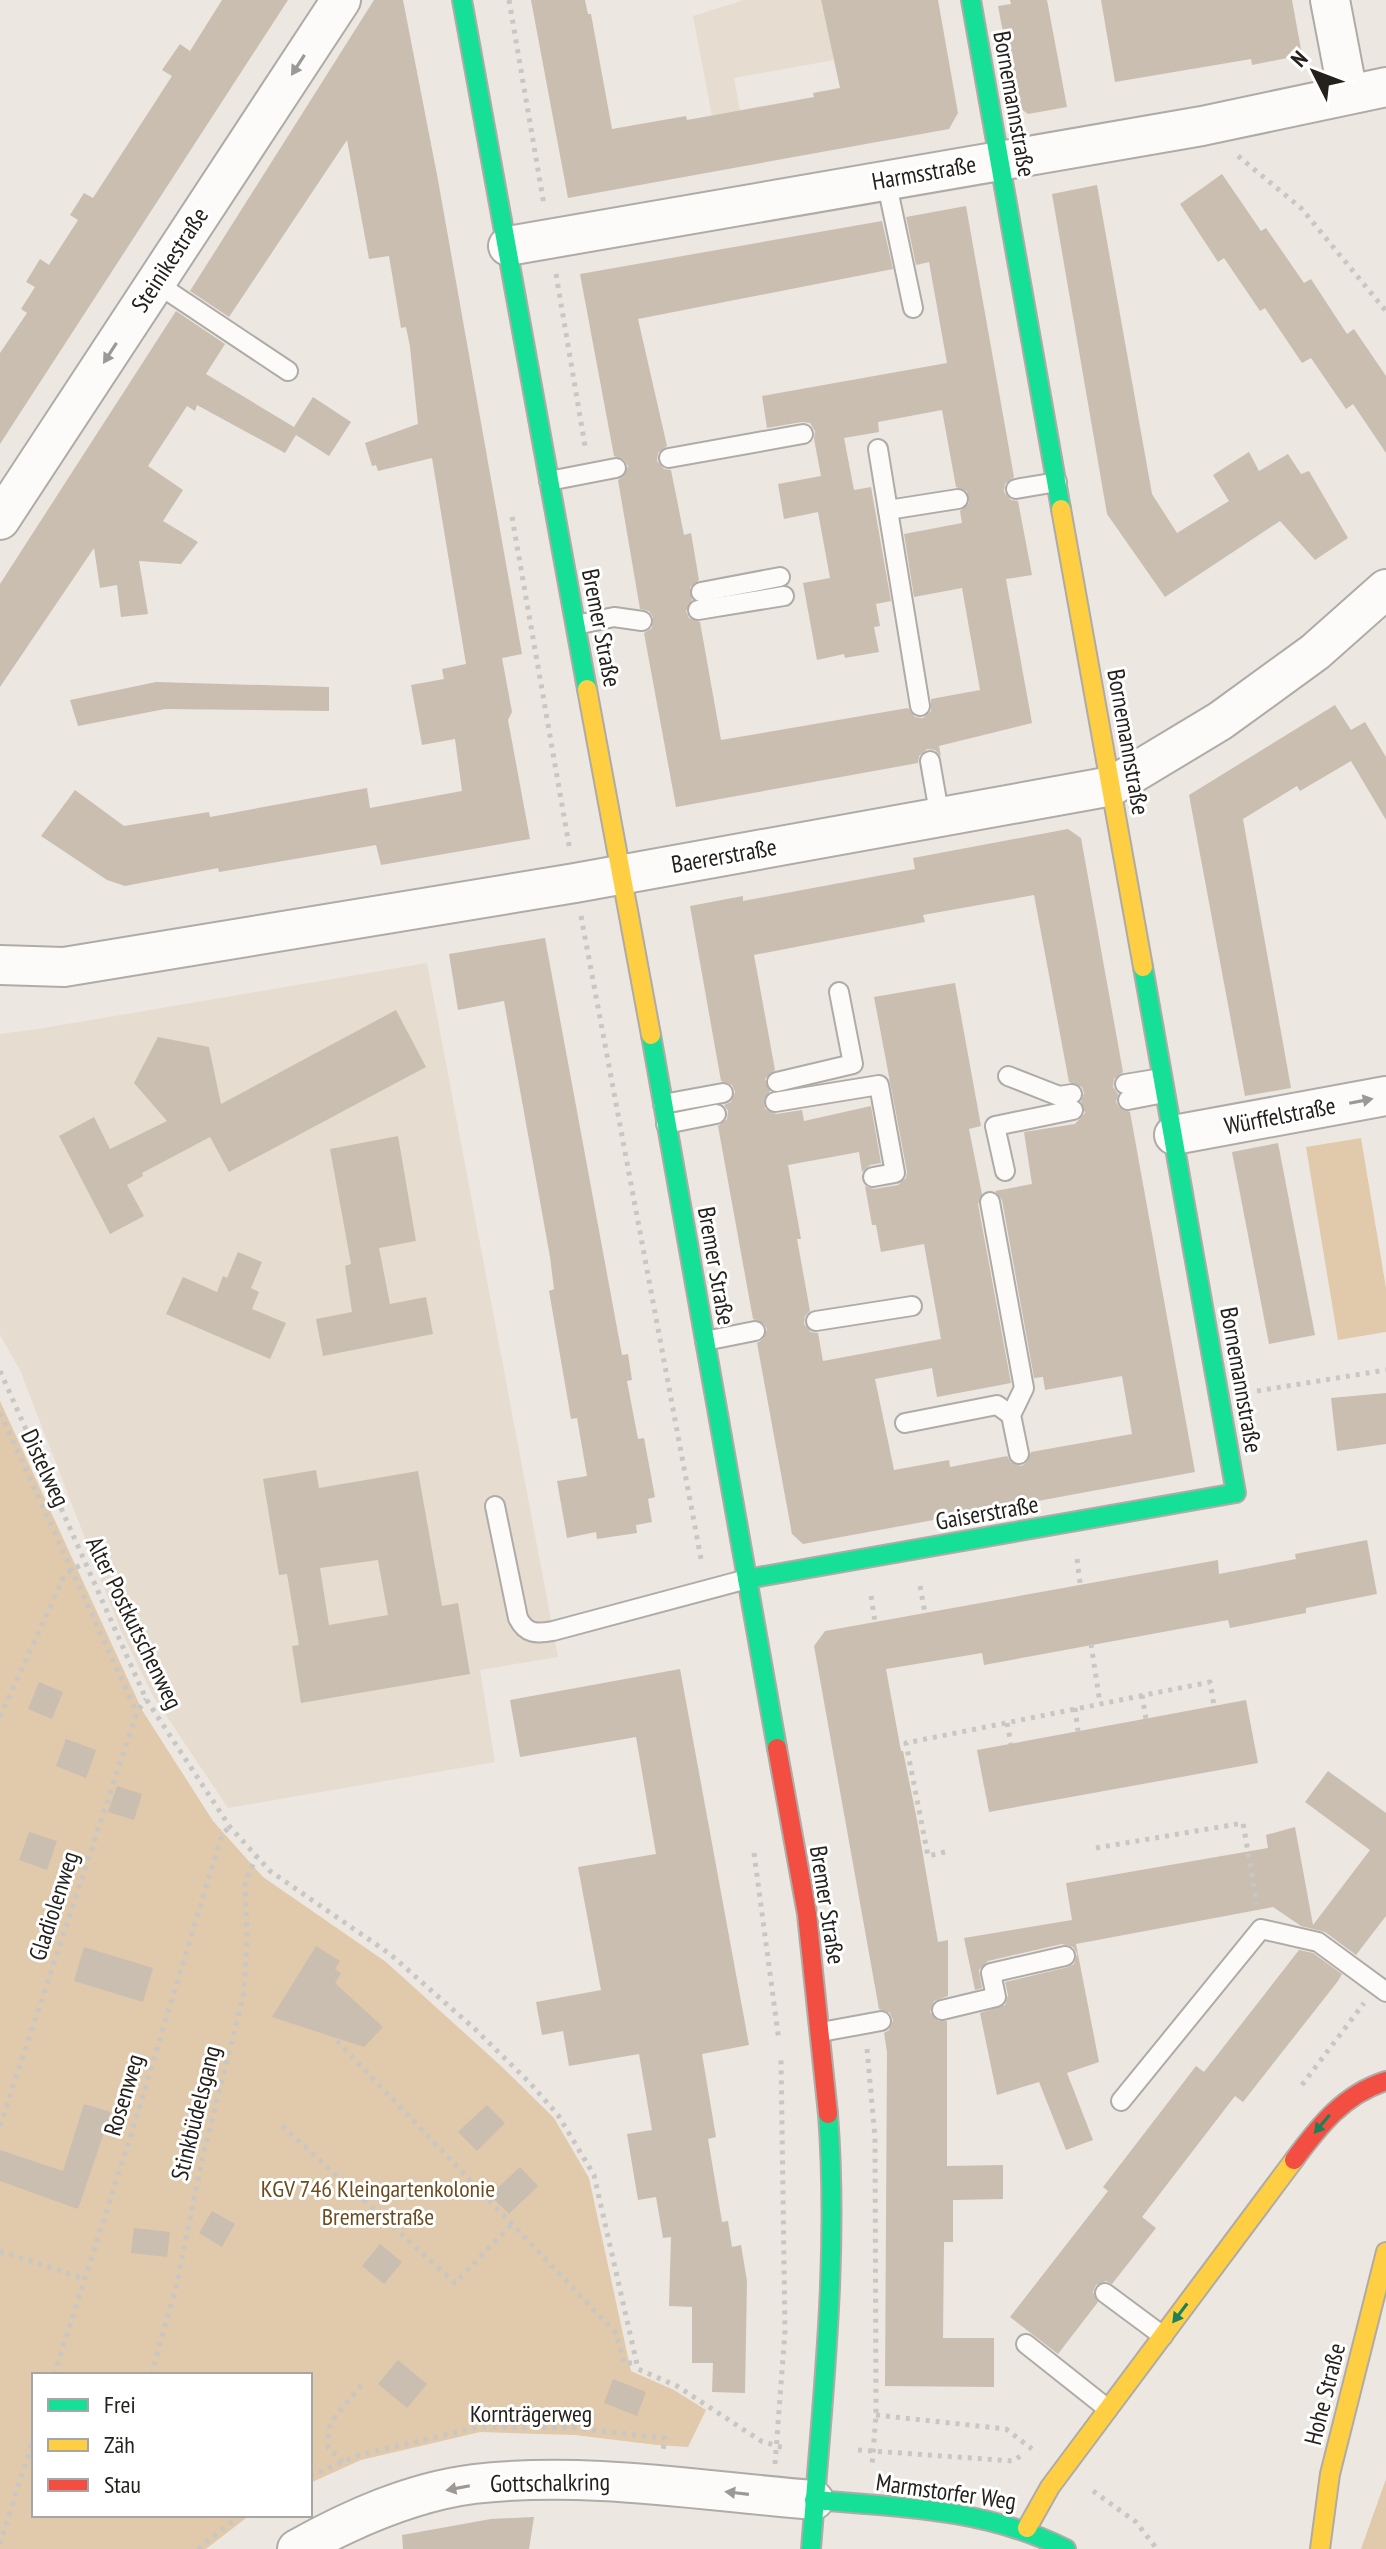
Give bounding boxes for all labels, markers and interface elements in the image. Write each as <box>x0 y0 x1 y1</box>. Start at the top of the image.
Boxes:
street label: Bornemannstraße <box>986 29 1043 179</box>
north arrow <box>1274 32 1354 112</box>
text: N <box>1285 45 1314 72</box>
one-way arrow <box>291 55 306 76</box>
street label: Harmsstraße <box>869 148 978 197</box>
street label: Steinikestraße <box>124 201 215 318</box>
one-way arrow <box>103 342 117 364</box>
street label: Bremer Straße <box>575 566 628 690</box>
street label: Bornemannstraße <box>1100 667 1157 817</box>
street label: Baererstraße <box>669 831 779 880</box>
street label: Würffelstraße <box>1222 1090 1338 1141</box>
one-way arrow <box>1349 1094 1374 1106</box>
street label: Bremer Straße <box>691 1204 742 1328</box>
street label: Bornemannstraße <box>1213 1305 1270 1455</box>
street label: Distelweg <box>14 1424 77 1511</box>
street label: Gaiserstraße <box>933 1488 1041 1537</box>
street label: Alter Postkutschenweg <box>79 1531 190 1714</box>
street label: Bremer Straße <box>803 1843 852 1966</box>
street label: Gladiolenweg <box>21 1847 86 1964</box>
street label: Stinkbüdelsgang <box>164 2042 227 2183</box>
street label: Rosenweg <box>96 2050 151 2139</box>
one-way arrow <box>1314 2113 1331 2133</box>
park label: KGV 746 Kleingartenkolonie Bremerstraße <box>261 2173 495 2232</box>
one-way arrow <box>1173 2302 1189 2323</box>
street label: Hohe Straße <box>1297 2340 1352 2448</box>
legend <box>32 2373 312 2517</box>
text: Frei <box>104 2389 136 2420</box>
street label: Kornträgerweg <box>470 2398 592 2429</box>
text: Zäh <box>104 2429 135 2460</box>
street label: Gottschalkring <box>490 2466 610 2499</box>
street label: Marmstorfer Weg <box>874 2466 1018 2517</box>
text: Stau <box>104 2469 141 2500</box>
one-way arrow <box>445 2482 470 2494</box>
one-way arrow <box>724 2487 749 2500</box>

